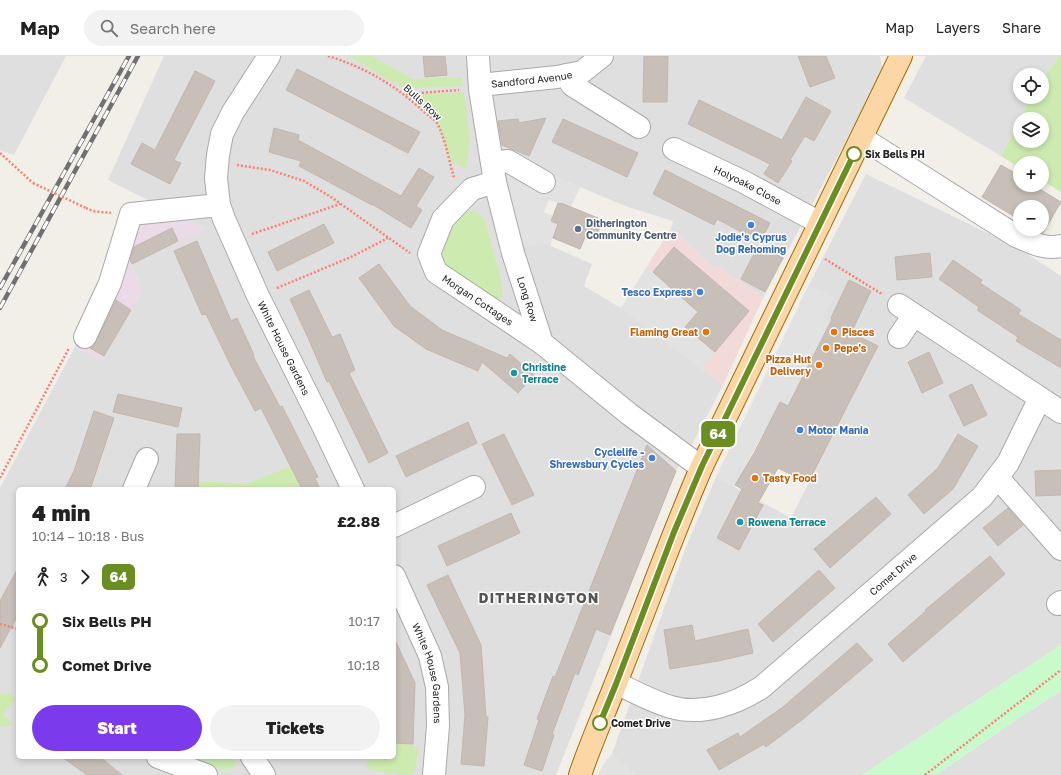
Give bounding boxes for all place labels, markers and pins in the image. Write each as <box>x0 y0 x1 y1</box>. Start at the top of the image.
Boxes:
marker: Six Bells PH <box>846 146 862 162</box>
place label: Six Bells PH <box>865 148 925 160</box>
place label: Ditherington Community Centre <box>586 217 677 241</box>
marker: Jodie's Cyprus Dog Rehoming <box>746 220 756 230</box>
marker: Ditherington Community Centre <box>573 224 583 234</box>
place label: Jodie's Cyprus Dog Rehoming <box>715 231 787 255</box>
place label: Tesco Express <box>622 286 692 298</box>
marker: Tesco Express <box>695 287 705 297</box>
place label: Flaming Great <box>630 326 698 338</box>
place label: Pisces <box>842 326 875 338</box>
marker: Flaming Great <box>701 327 711 337</box>
marker: Pisces <box>829 327 839 337</box>
place label: Pepe's <box>834 342 867 354</box>
marker: Pepe's <box>821 343 831 353</box>
place label: Pizza Hut Delivery <box>765 353 811 377</box>
marker: Pizza Hut Delivery <box>814 360 824 370</box>
place label: Christine Terrace <box>522 361 566 385</box>
marker: Christine Terrace <box>509 368 519 378</box>
place label: Motor Mania <box>808 424 869 436</box>
marker: Motor Mania <box>795 425 805 435</box>
place label: Cyclelife - Shrewsbury Cycles <box>550 446 644 470</box>
marker: Cyclelife - Shrewsbury Cycles <box>647 453 657 463</box>
place label: Tasty Food <box>763 472 817 484</box>
marker: Tasty Food <box>750 473 760 483</box>
place label: Rowena Terrace <box>748 516 826 528</box>
marker: Rowena Terrace <box>735 517 745 527</box>
marker: Comet Drive <box>592 715 608 731</box>
place label: Comet Drive <box>611 717 671 729</box>

